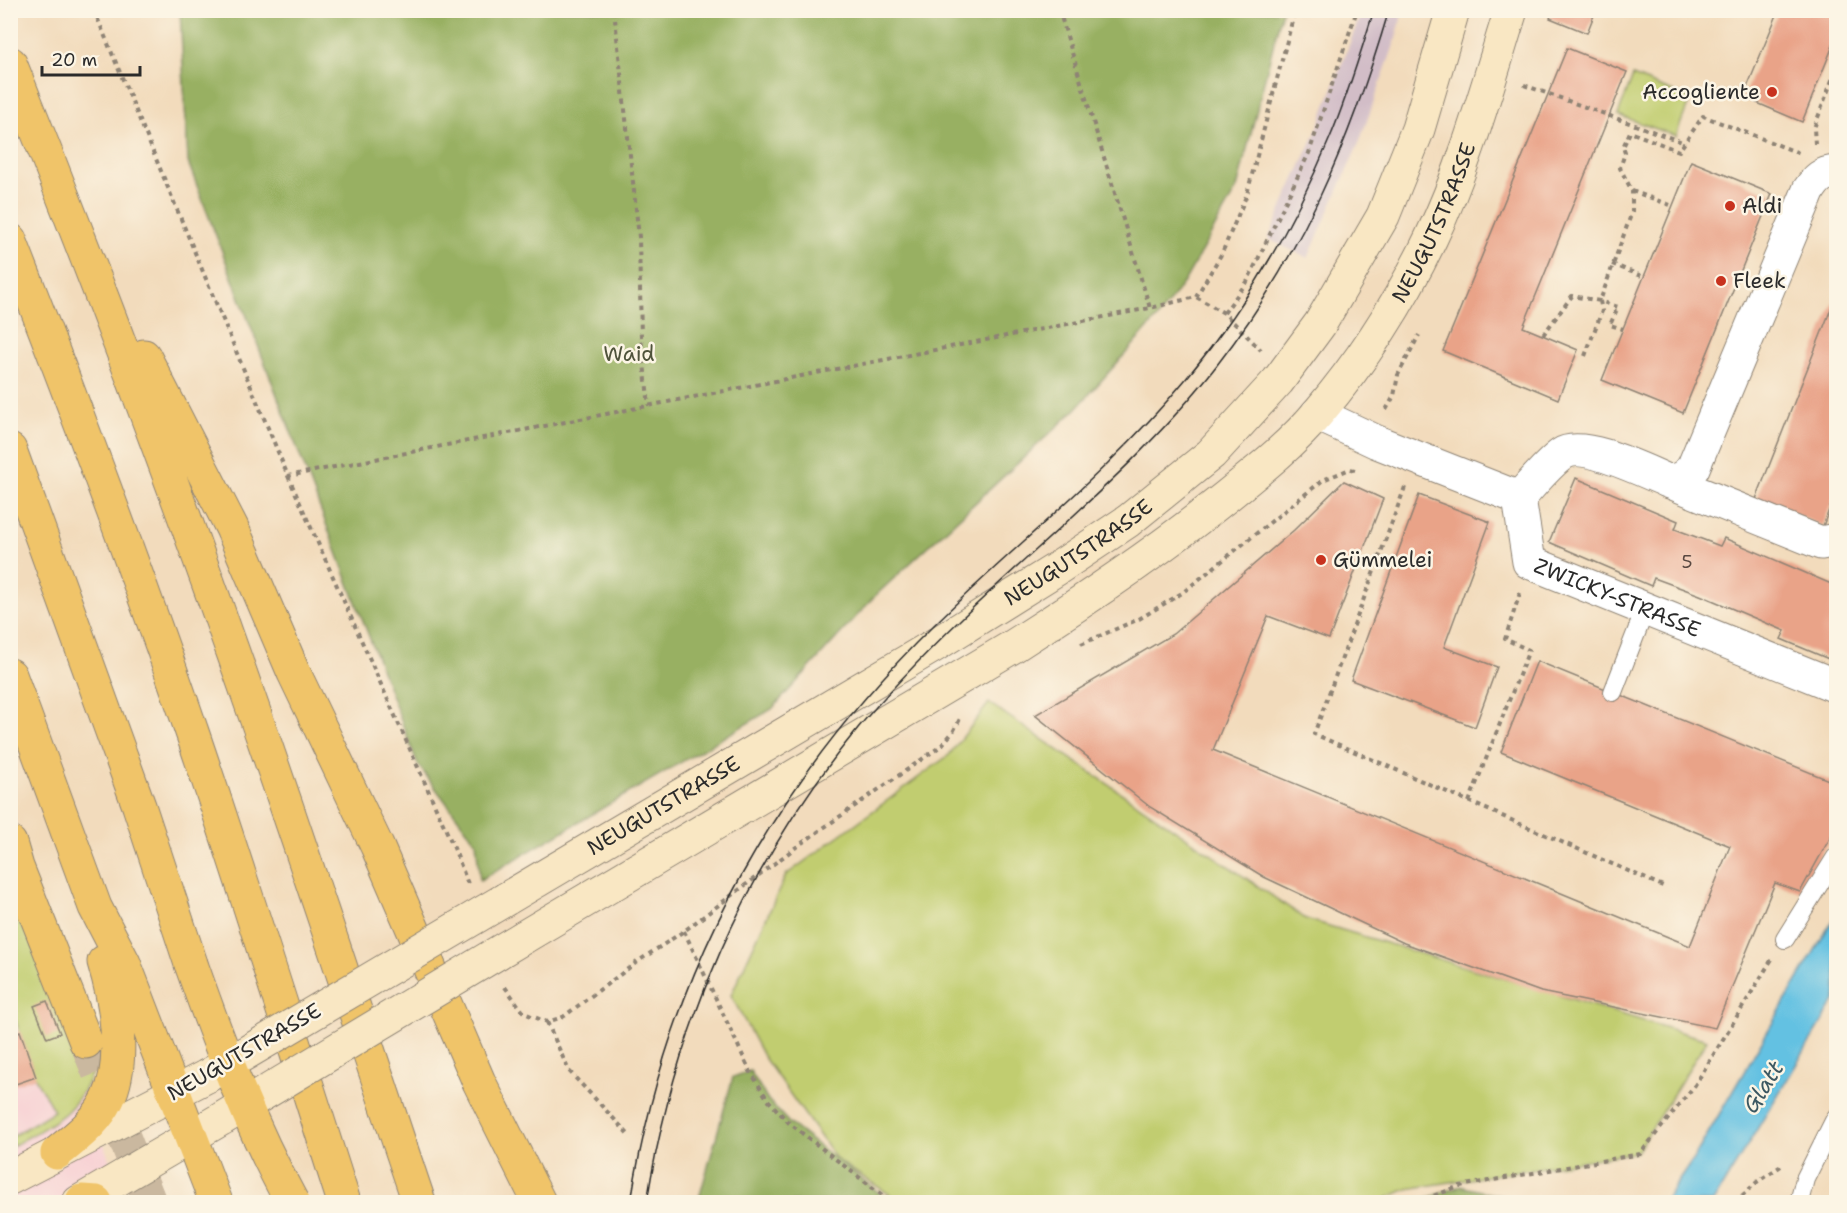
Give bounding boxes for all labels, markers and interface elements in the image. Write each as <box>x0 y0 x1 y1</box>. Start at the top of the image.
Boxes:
scale bar <box>42 39 140 77</box>
text: 20 m <box>51 48 97 72</box>
place label: Accogliente <box>1642 78 1760 106</box>
marker: Accogliente <box>1765 85 1779 99</box>
street label: NEUGUTSTRASSE <box>1385 139 1482 308</box>
place label: Aldi <box>1742 192 1782 220</box>
marker: Aldi <box>1723 199 1737 213</box>
place label: Fleek <box>1733 267 1786 295</box>
marker: Fleek <box>1714 274 1728 288</box>
park label: Waid <box>603 340 655 368</box>
street label: NEUGUTSTRASSE <box>999 493 1158 612</box>
place label: Gümmelei <box>1333 546 1432 574</box>
house number: 5 <box>1681 550 1693 574</box>
street label: ZWICKY-STRASSE <box>1530 551 1705 644</box>
marker: Gümmelei <box>1314 553 1328 567</box>
street label: NEUGUTSTRASSE <box>582 750 745 862</box>
street label: NEUGUTSTRASSE <box>162 997 326 1107</box>
water label: Glatt <box>1736 1055 1790 1118</box>

